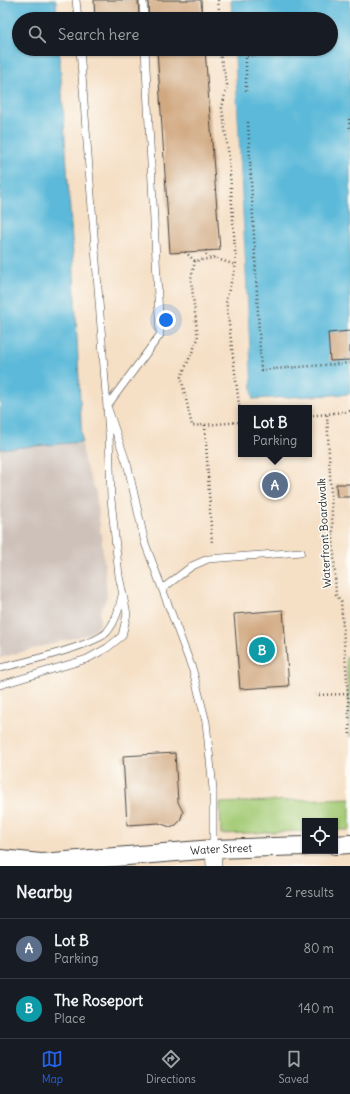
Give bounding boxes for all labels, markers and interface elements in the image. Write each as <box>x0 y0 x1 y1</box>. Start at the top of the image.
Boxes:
search box <box>12 12 338 56</box>
icon: search <box>26 23 48 45</box>
text: Search here <box>58 25 139 44</box>
your location <box>156 310 176 330</box>
popup <box>238 405 312 457</box>
text: Lot B <box>253 413 287 432</box>
text: Parking <box>253 432 297 449</box>
pin: A <box>262 470 288 500</box>
street label: Waterfront Boardwalk <box>314 477 334 588</box>
pin: B <box>249 635 275 665</box>
map controls <box>302 818 338 854</box>
button: locate <box>302 818 338 854</box>
street label: Water Street <box>190 841 253 858</box>
text: Nearby <box>16 881 72 903</box>
text: 2 results <box>285 884 334 901</box>
text: Lot B <box>54 931 89 950</box>
text: A <box>25 940 33 957</box>
text: 80 m <box>303 940 334 957</box>
text: Parking <box>54 950 99 967</box>
text: The Roseport <box>54 991 143 1010</box>
text: B <box>25 1000 33 1017</box>
text: 140 m <box>298 1000 334 1017</box>
text: Place <box>54 1010 85 1027</box>
tab: Map <box>41 1048 63 1086</box>
tab: Directions <box>146 1048 196 1086</box>
tab: Saved <box>278 1048 309 1086</box>

